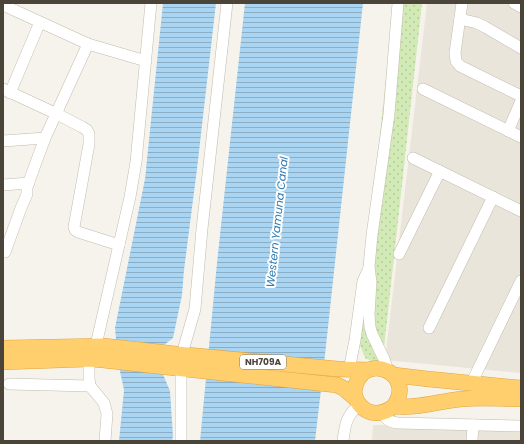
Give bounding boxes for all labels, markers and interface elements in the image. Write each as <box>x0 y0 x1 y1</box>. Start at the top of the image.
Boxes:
water label: Western Yamuna Canal <box>262 155 292 288</box>
road number: NH709A <box>240 355 286 369</box>

